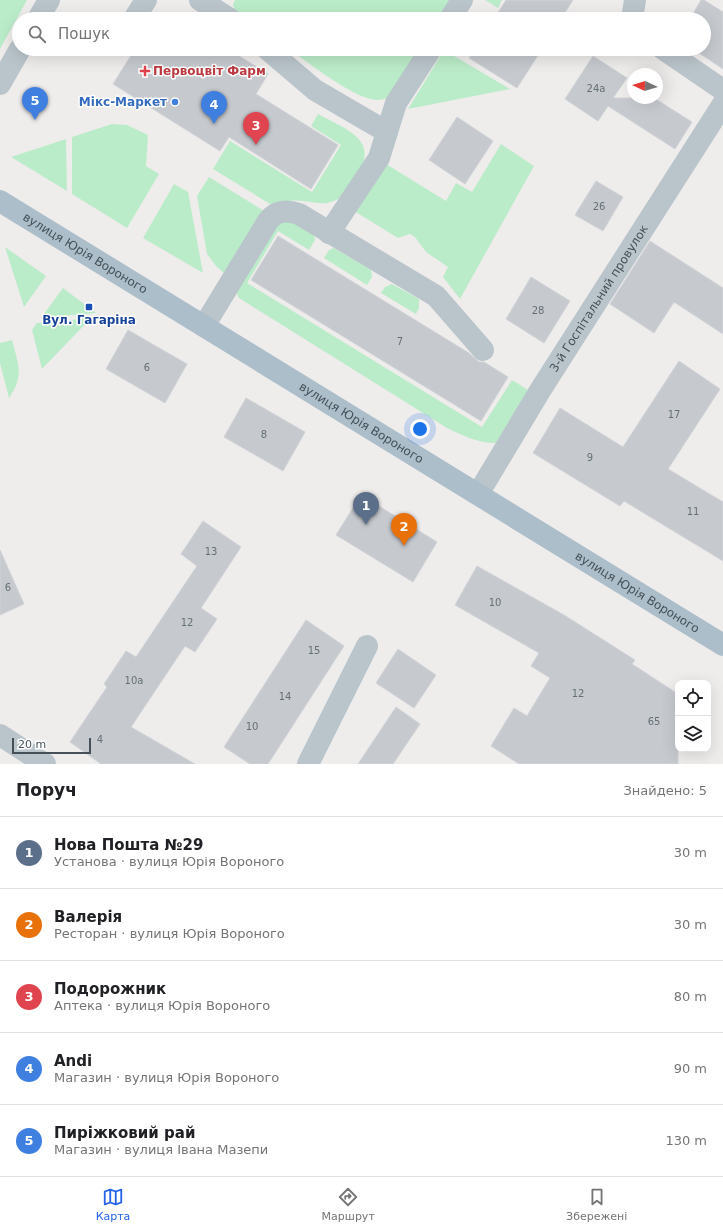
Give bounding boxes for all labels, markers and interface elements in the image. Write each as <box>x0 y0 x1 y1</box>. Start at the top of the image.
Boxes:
search box <box>12 12 711 56</box>
icon: search <box>26 23 48 45</box>
text: Пошук <box>58 25 110 43</box>
place label: Первоцвіт Фарм <box>153 64 266 78</box>
marker: Первоцвіт Фарм <box>140 66 150 76</box>
north arrow <box>627 68 663 104</box>
house number: 24а <box>587 83 605 94</box>
pin: 5 <box>22 87 48 120</box>
pin: 4 <box>201 91 227 124</box>
place label: Мікс-Маркет <box>79 95 167 109</box>
marker: Мікс-Маркет <box>170 97 180 107</box>
pin: 3 <box>243 112 269 145</box>
house number: 26 <box>593 201 605 212</box>
street label: вулиця Юрія Вороного <box>21 210 150 297</box>
street label: 3-й Госпітальний провулок <box>547 222 651 375</box>
marker: Вул. Гагаріна <box>84 302 94 312</box>
house number: 28 <box>532 305 544 316</box>
place label: Вул. Гагаріна <box>42 313 136 327</box>
house number: 7 <box>397 336 403 347</box>
house number: 6 <box>144 362 150 373</box>
street label: вулиця Юрія Вороного <box>297 379 426 466</box>
house number: 17 <box>668 409 680 420</box>
your location <box>410 419 430 439</box>
house number: 8 <box>261 429 267 440</box>
house number: 9 <box>587 452 593 463</box>
pin: 1 <box>353 492 379 525</box>
house number: 11 <box>687 506 699 517</box>
pin: 2 <box>391 513 417 546</box>
house number: 13 <box>205 546 217 557</box>
street label: вулиця Юрія Вороного <box>573 549 702 636</box>
house number: 6 <box>5 582 11 593</box>
house number: 10 <box>489 597 501 608</box>
house number: 12 <box>181 617 193 628</box>
house number: 15 <box>308 645 320 656</box>
house number: 10а <box>125 675 143 686</box>
map controls <box>675 680 711 752</box>
button: locate <box>675 680 711 716</box>
house number: 12 <box>572 688 584 699</box>
house number: 14 <box>279 691 291 702</box>
house number: 65 <box>648 716 660 727</box>
button: layers <box>675 716 711 752</box>
house number: 10 <box>246 721 258 732</box>
house number: 4 <box>97 734 103 745</box>
scale bar <box>12 736 91 755</box>
text: 20 m <box>18 738 46 751</box>
text: Поруч <box>16 780 77 800</box>
text: Знайдено: 5 <box>624 783 707 798</box>
text: Нова Пошта №29 <box>54 836 203 854</box>
text: 1 <box>24 845 34 860</box>
text: 30 m <box>674 845 707 860</box>
text: Установа · вулиця Юрія Вороного <box>54 854 284 869</box>
text: Валерія <box>54 908 122 926</box>
text: 2 <box>24 917 34 932</box>
text: 30 m <box>674 917 707 932</box>
text: Ресторан · вулиця Юрія Вороного <box>54 926 285 941</box>
text: Подорожник <box>54 980 166 998</box>
text: 3 <box>24 989 34 1004</box>
text: 80 m <box>674 989 707 1004</box>
text: Аптека · вулиця Юрія Вороного <box>54 998 270 1013</box>
text: Andi <box>54 1052 92 1070</box>
text: 4 <box>24 1061 34 1076</box>
text: 90 m <box>674 1061 707 1076</box>
text: Магазин · вулиця Юрія Вороного <box>54 1070 279 1085</box>
text: Пиріжковий рай <box>54 1124 195 1142</box>
text: 5 <box>24 1133 34 1148</box>
text: 130 m <box>665 1133 707 1148</box>
text: Магазин · вулиця Івана Мазепи <box>54 1142 268 1157</box>
tab: Карта <box>96 1186 130 1223</box>
tab: Маршрут <box>322 1186 375 1223</box>
tab: Збережені <box>566 1186 627 1223</box>

